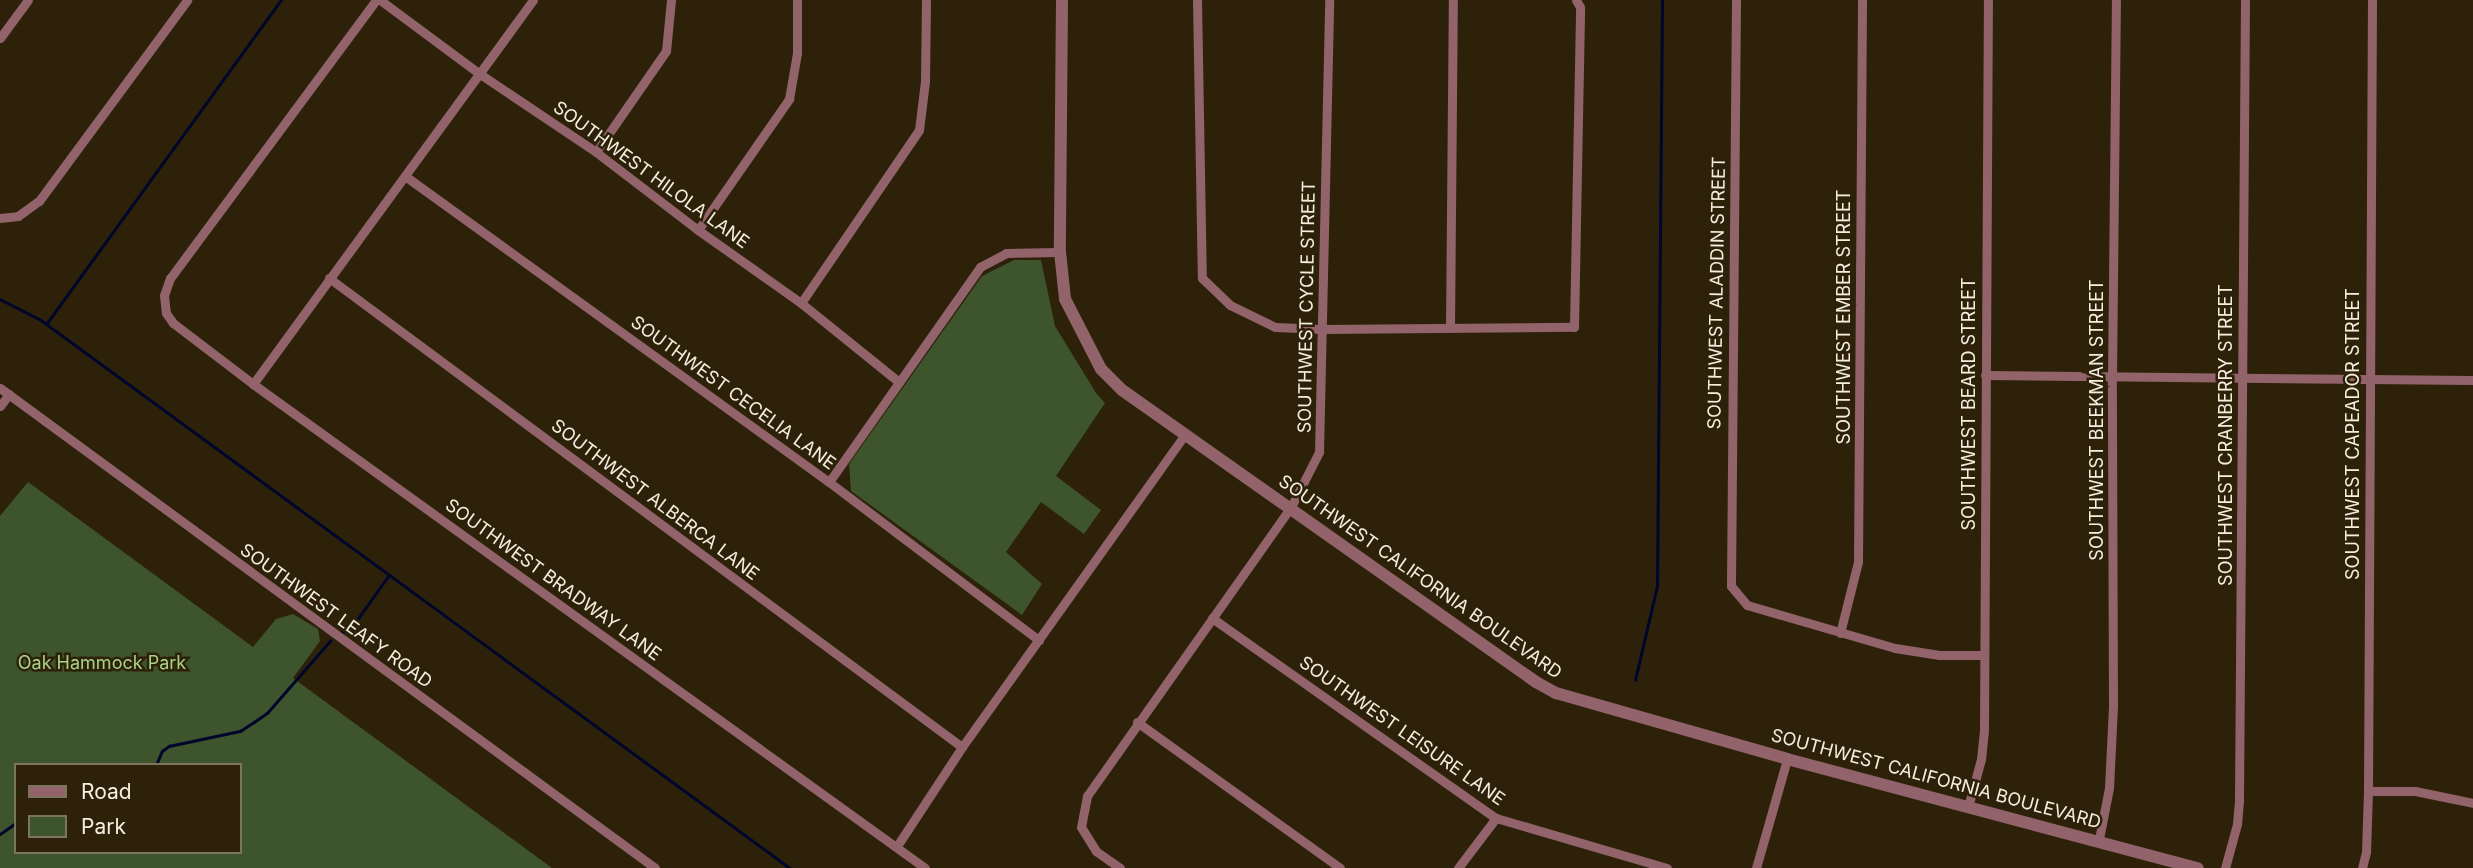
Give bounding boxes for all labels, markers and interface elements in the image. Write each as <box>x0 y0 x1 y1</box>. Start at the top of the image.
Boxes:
street label: SOUTHWEST HILOLA LANE <box>549 97 753 253</box>
street label: SOUTHWEST ALADDIN STREET <box>1704 156 1730 430</box>
street label: SOUTHWEST CYCLE STREET <box>1294 181 1320 433</box>
street label: SOUTHWEST EMBER STREET <box>1833 190 1855 444</box>
street label: SOUTHWEST BEARD STREET <box>1958 277 1980 531</box>
street label: SOUTHWEST BEEKMAN STREET <box>2086 279 2108 561</box>
street label: SOUTHWEST CRANBERRY STREET <box>2215 284 2237 586</box>
street label: SOUTHWEST CAPEADOR STREET <box>2342 288 2364 580</box>
street label: SOUTHWEST CECELIA LANE <box>626 311 840 475</box>
street label: SOUTHWEST ALBERCA LANE <box>547 415 763 585</box>
street label: SOUTHWEST CALIFORNIA BOULEVARD <box>1274 470 1566 684</box>
street label: SOUTHWEST BRADWAY LANE <box>441 494 665 666</box>
street label: SOUTHWEST LEAFY ROAD <box>236 539 436 693</box>
park label: Oak Hammock Park <box>18 652 186 674</box>
street label: SOUTHWEST LEISURE LANE <box>1295 652 1509 810</box>
street label: SOUTHWEST CALIFORNIA BOULEVARD <box>1769 724 2103 834</box>
legend <box>14 763 242 854</box>
text: Road <box>81 779 132 804</box>
text: Park <box>81 814 126 839</box>

